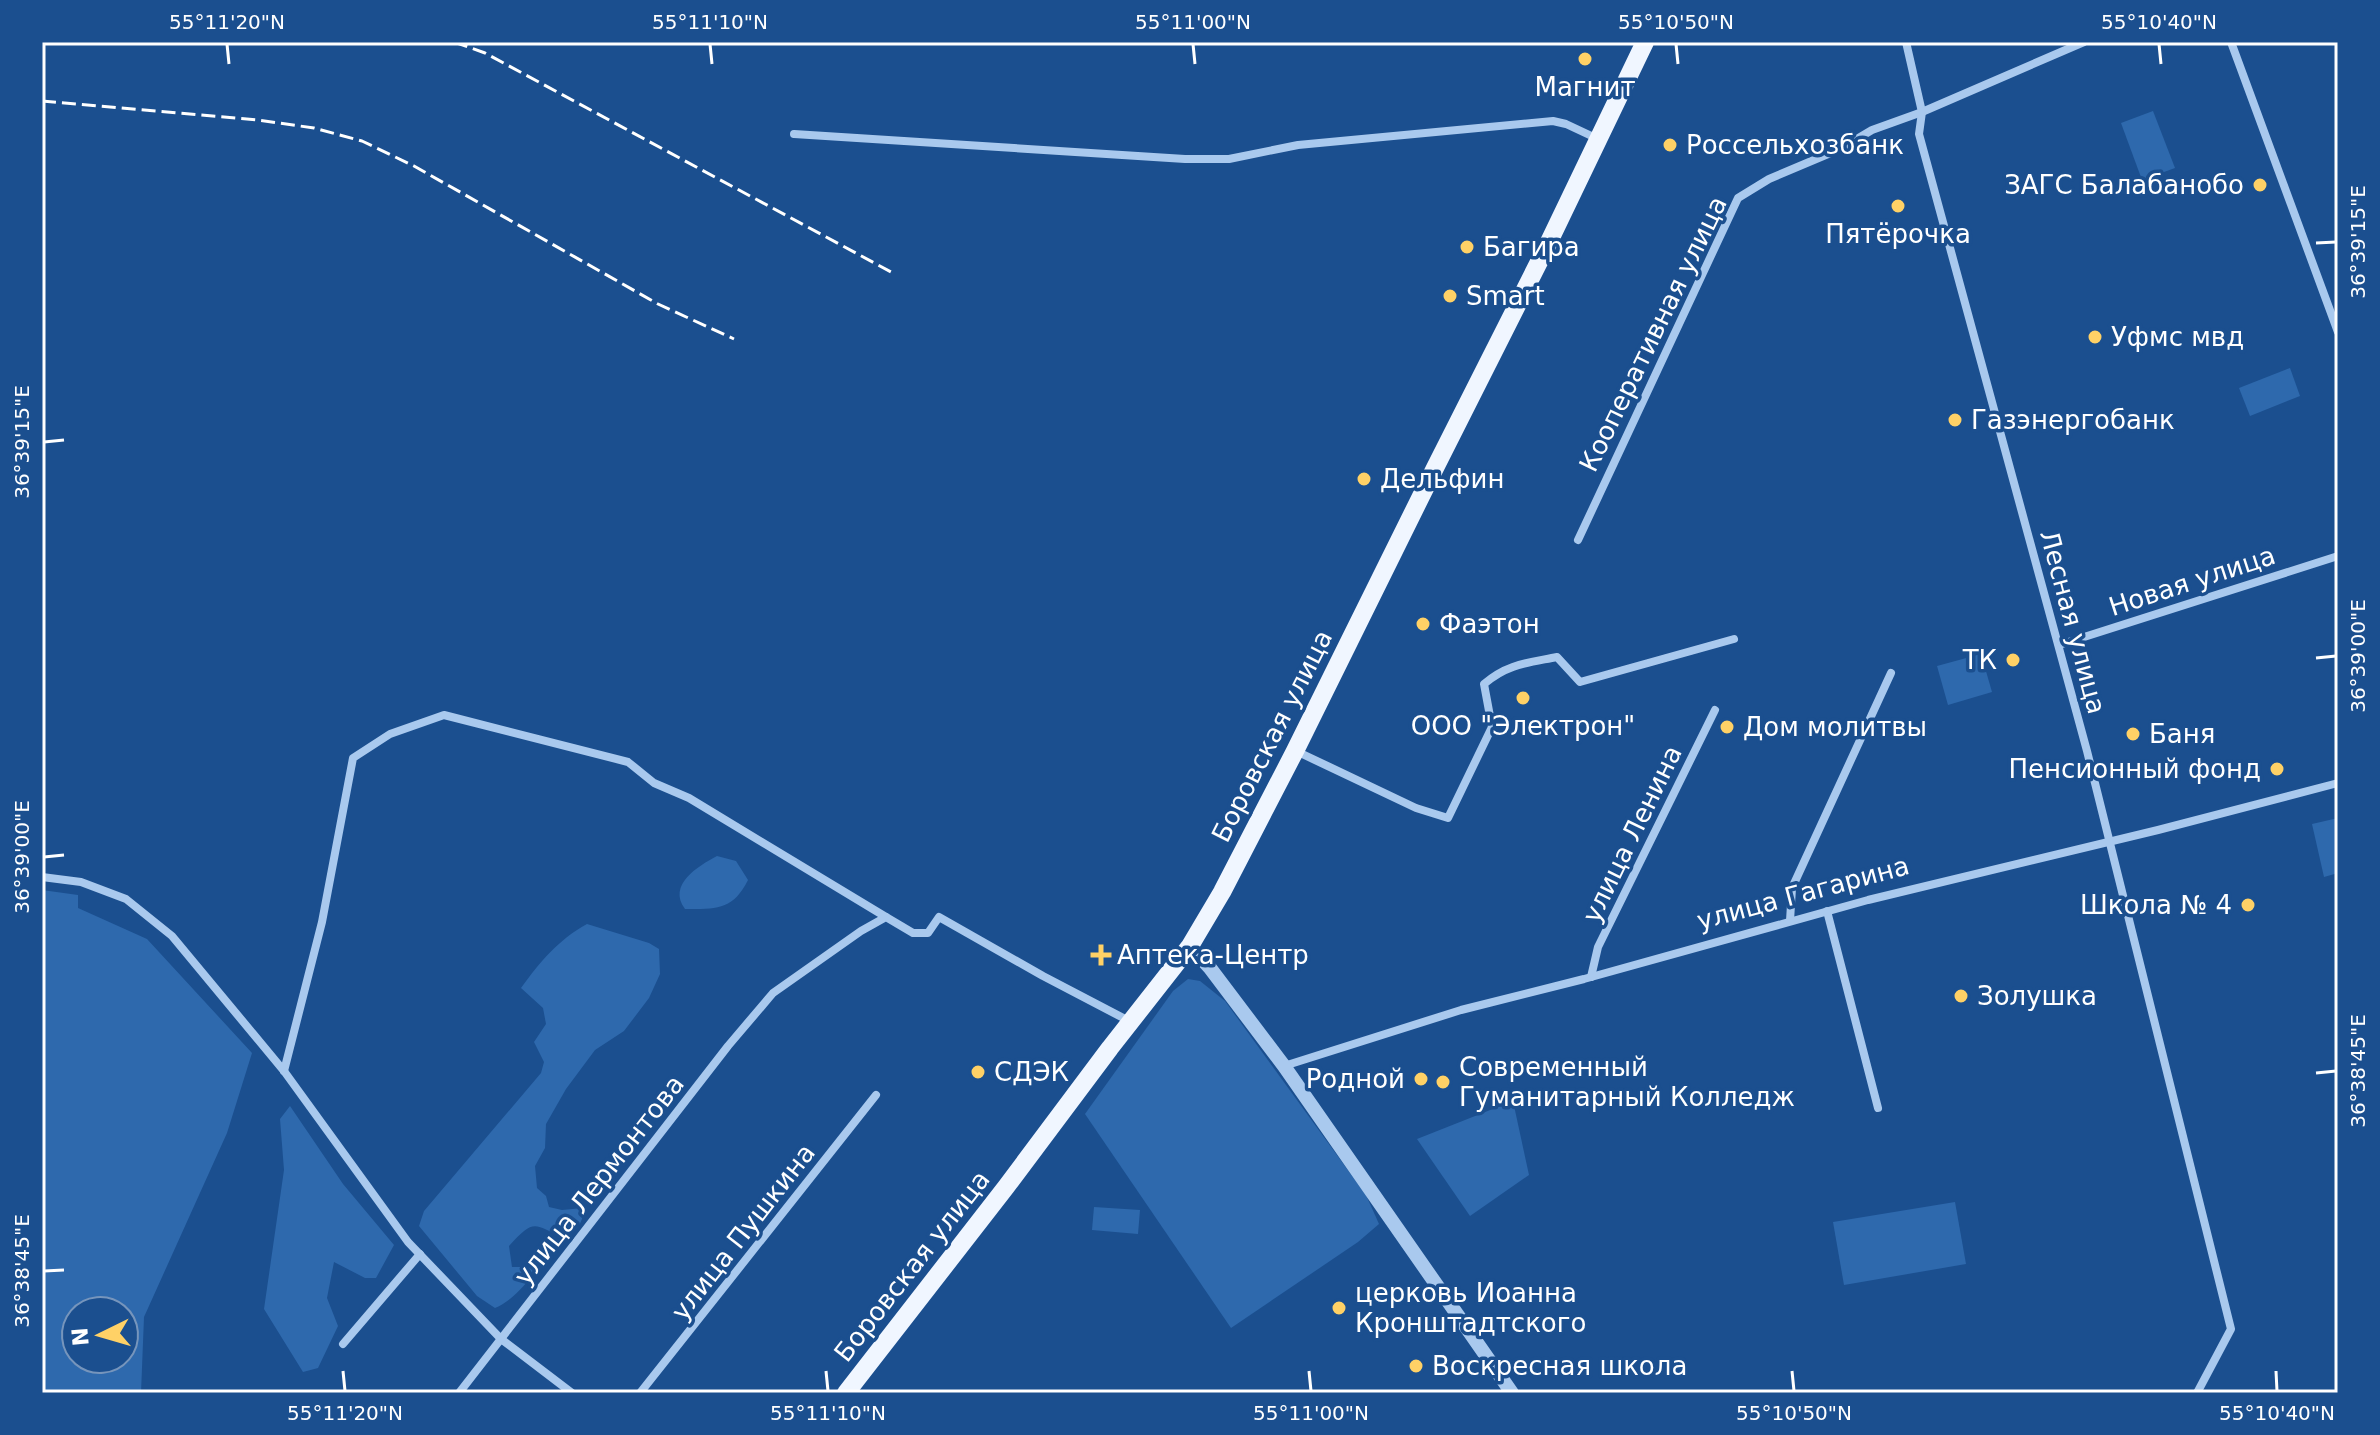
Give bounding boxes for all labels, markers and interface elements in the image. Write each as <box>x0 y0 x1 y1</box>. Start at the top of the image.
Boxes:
text: 55°11'20"N <box>169 10 285 34</box>
text: 55°11'10"N <box>652 10 768 34</box>
text: 55°11'00"N <box>1135 10 1251 34</box>
text: 55°10'50"N <box>1618 10 1734 34</box>
text: 55°10'40"N <box>2101 10 2217 34</box>
marker: Магнит <box>1576 50 1594 68</box>
place label: Магнит <box>1534 72 1636 102</box>
place label: Россельхозбанк <box>1686 130 1904 160</box>
marker: Россельхозбанк <box>1661 136 1679 154</box>
place label: ЗАГС Балабанобо <box>2004 170 2244 200</box>
marker: ЗАГС Балабанобо <box>2251 176 2269 194</box>
text: 36°39'15"E <box>2346 185 2370 299</box>
street label: Кооперативная улица <box>1573 192 1733 476</box>
marker: Пятёрочка <box>1889 197 1907 215</box>
place label: Пятёрочка <box>1825 219 1971 249</box>
place label: Багира <box>1483 232 1580 262</box>
marker: Багира <box>1458 238 1476 256</box>
place label: Smart <box>1466 281 1545 311</box>
marker: Smart <box>1441 287 1459 305</box>
place label: Уфмс мвд <box>2111 322 2244 352</box>
marker: Уфмс мвд <box>2086 328 2104 346</box>
text: 36°39'15"E <box>10 385 34 499</box>
place label: Газэнергобанк <box>1971 405 2175 435</box>
marker: Газэнергобанк <box>1946 411 1964 429</box>
place label: Дельфин <box>1380 464 1504 494</box>
marker: Дельфин <box>1355 470 1373 488</box>
street label: Лесная улица <box>2034 527 2112 717</box>
street label: Новая улица <box>2105 540 2279 622</box>
text: 36°39'00"E <box>2346 599 2370 713</box>
place label: Фаэтон <box>1439 609 1540 639</box>
marker: Фаэтон <box>1414 615 1432 633</box>
street label: Боровская улица <box>1206 625 1338 847</box>
place label: ТК <box>1962 645 1997 675</box>
marker: ТК <box>2004 651 2022 669</box>
marker: ООО "Электрон" <box>1514 689 1532 707</box>
place label: ООО "Электрон" <box>1411 711 1635 741</box>
place label: Дом молитвы <box>1743 712 1927 742</box>
marker: Дом молитвы <box>1718 718 1736 736</box>
place label: Баня <box>2149 719 2215 749</box>
marker: Баня <box>2124 725 2142 743</box>
street label: улица Ленина <box>1576 741 1688 927</box>
place label: Пенсионный фонд <box>2009 754 2261 784</box>
marker: Пенсионный фонд <box>2268 760 2286 778</box>
text: 36°39'00"E <box>10 800 34 914</box>
street label: улица Гагарина <box>1694 850 1912 936</box>
place label: Школа № 4 <box>2080 890 2232 920</box>
marker: Школа № 4 <box>2239 896 2257 914</box>
place label: Аптека-Центр <box>1117 940 1309 970</box>
marker: Аптека-Центр <box>1092 946 1110 964</box>
place label: Золушка <box>1977 981 2097 1011</box>
marker: Золушка <box>1952 987 1970 1005</box>
text: 36°38'45"E <box>2346 1014 2370 1128</box>
place label: Современный Гуманитарный Колледж <box>1459 1052 1795 1112</box>
place label: СДЭК <box>994 1057 1069 1087</box>
marker: СДЭК <box>969 1063 987 1081</box>
place label: Родной <box>1306 1064 1405 1094</box>
street label: улица Лермонтова <box>508 1069 690 1291</box>
marker: Родной <box>1412 1070 1430 1088</box>
marker: Современный Гуманитарный Колледж <box>1434 1073 1452 1091</box>
street label: улица Пушкина <box>665 1138 821 1326</box>
street label: Боровская улица <box>828 1165 996 1367</box>
text: 36°38'45"E <box>10 1214 34 1328</box>
place label: церковь Иоанна Кронштадтского <box>1355 1278 1586 1338</box>
north arrow <box>60 1295 140 1375</box>
marker: церковь Иоанна Кронштадтского <box>1330 1299 1348 1317</box>
text: N <box>67 1326 94 1347</box>
place label: Воскресная школа <box>1432 1351 1687 1381</box>
marker: Воскресная школа <box>1407 1357 1425 1375</box>
text: 55°11'20"N <box>287 1401 403 1425</box>
text: 55°11'10"N <box>770 1401 886 1425</box>
text: 55°11'00"N <box>1253 1401 1369 1425</box>
text: 55°10'50"N <box>1736 1401 1852 1425</box>
text: 55°10'40"N <box>2219 1401 2335 1425</box>

